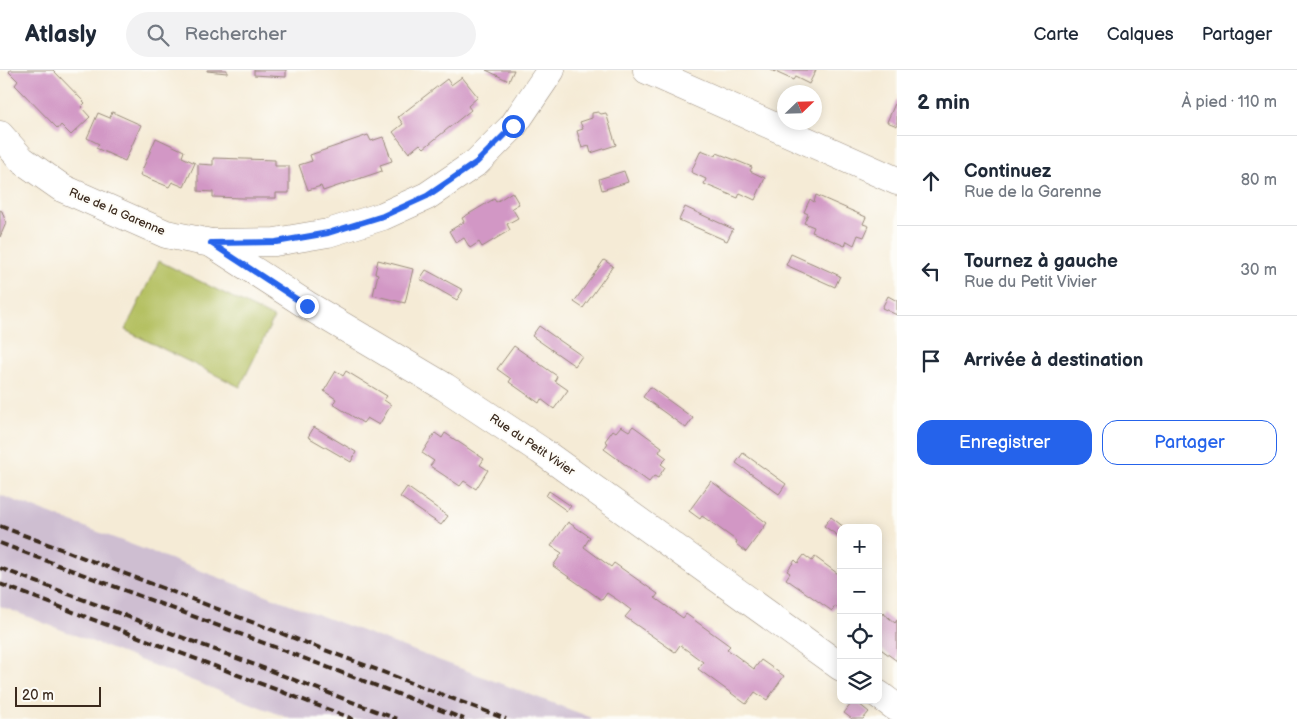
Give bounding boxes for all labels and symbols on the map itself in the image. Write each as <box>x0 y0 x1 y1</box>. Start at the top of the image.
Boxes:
north arrow <box>777 85 822 130</box>
route start <box>502 115 525 138</box>
street label: Rue de la Garenne <box>67 185 167 239</box>
route end <box>296 295 319 318</box>
street label: Rue du Petit Vivier <box>487 411 578 479</box>
scale bar <box>15 684 101 707</box>

